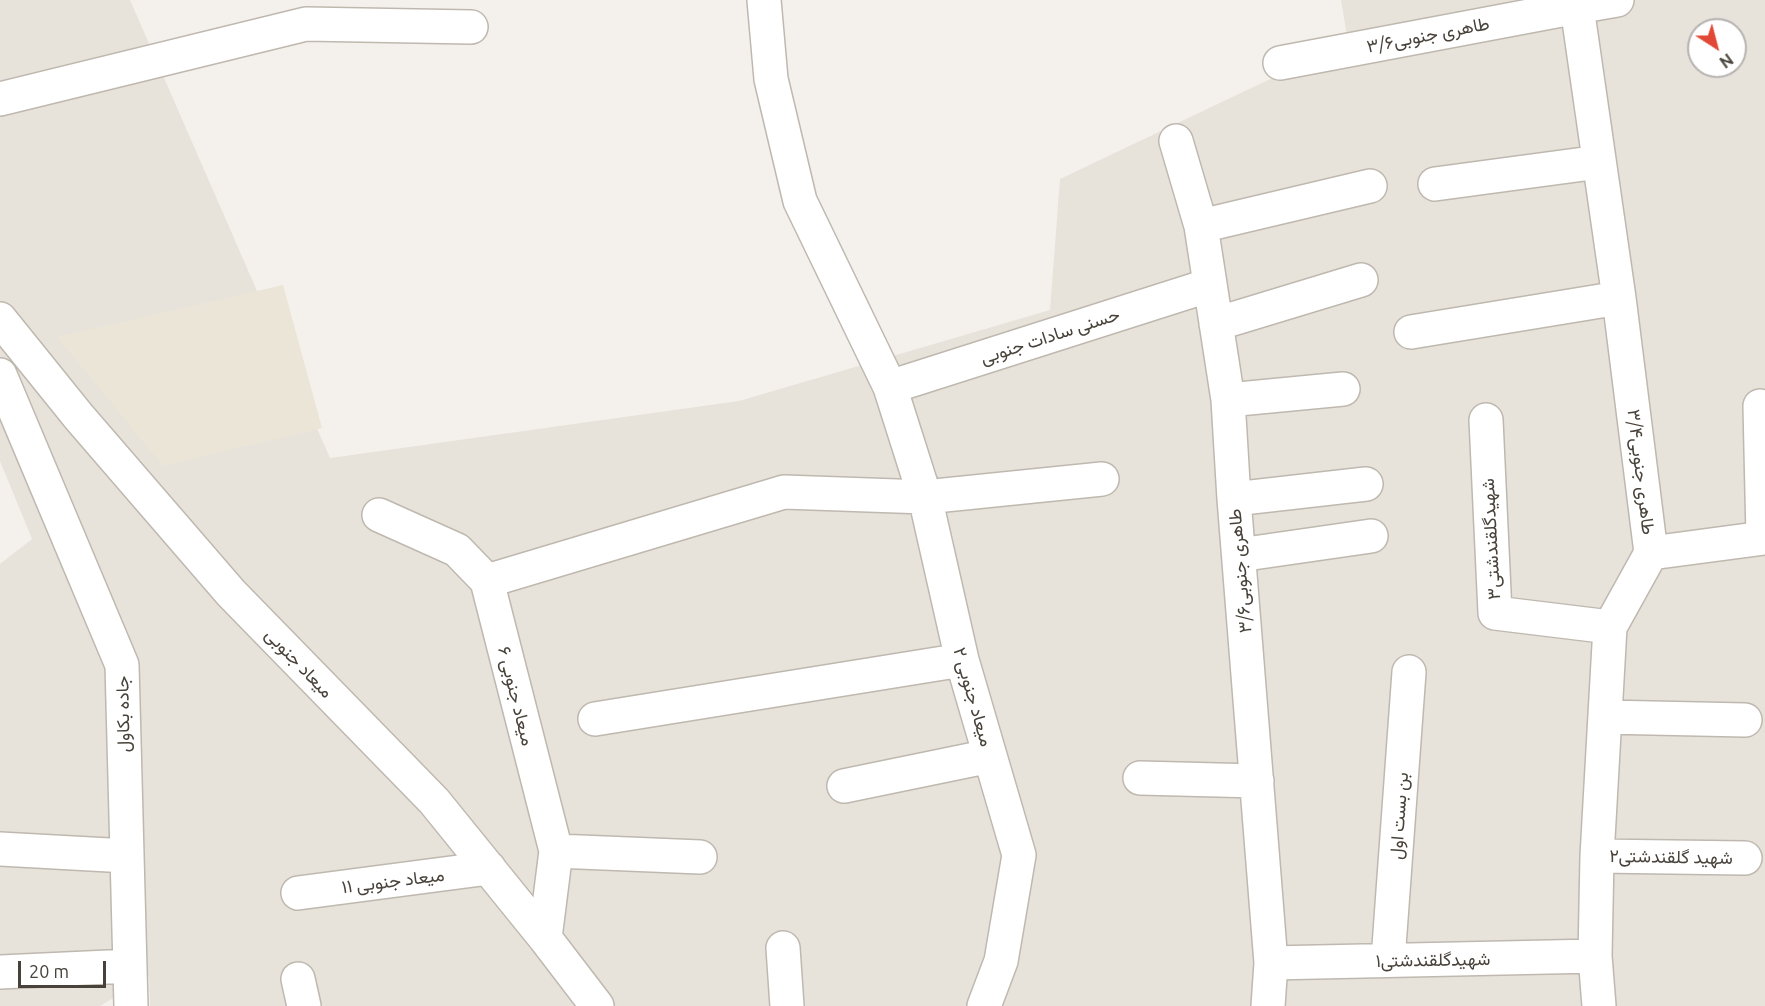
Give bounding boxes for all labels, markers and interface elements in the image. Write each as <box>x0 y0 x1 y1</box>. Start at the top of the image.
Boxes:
street label: طاهری جنوبی۳/۶ <box>1365 12 1491 58</box>
north arrow <box>1687 18 1747 78</box>
text: N <box>1716 50 1737 72</box>
street label: حسنی سادات جنوبی <box>977 303 1123 369</box>
street label: طاهری جنوبی۳/۴ <box>1623 408 1659 536</box>
street label: شهیدگلقندشتی۳ <box>1477 478 1505 600</box>
street label: طاهری جنوبی۳/۶ <box>1224 508 1256 634</box>
street label: میعاد جنوبی <box>260 624 338 702</box>
street label: میعاد جنوبی ۶ <box>493 644 539 748</box>
street label: میعاد جنوبی ۲ <box>949 645 997 749</box>
street label: جاده بکاول <box>112 676 134 752</box>
street label: بن بست اول <box>1385 772 1413 860</box>
street label: شهید گلقندشتی۲ <box>1609 845 1733 869</box>
street label: میعاد جنوبی ۱۱ <box>340 864 446 898</box>
street label: شهیدگلقندشتی۱ <box>1375 948 1491 972</box>
scale bar <box>21 949 110 987</box>
text: 20 m <box>29 961 69 981</box>

